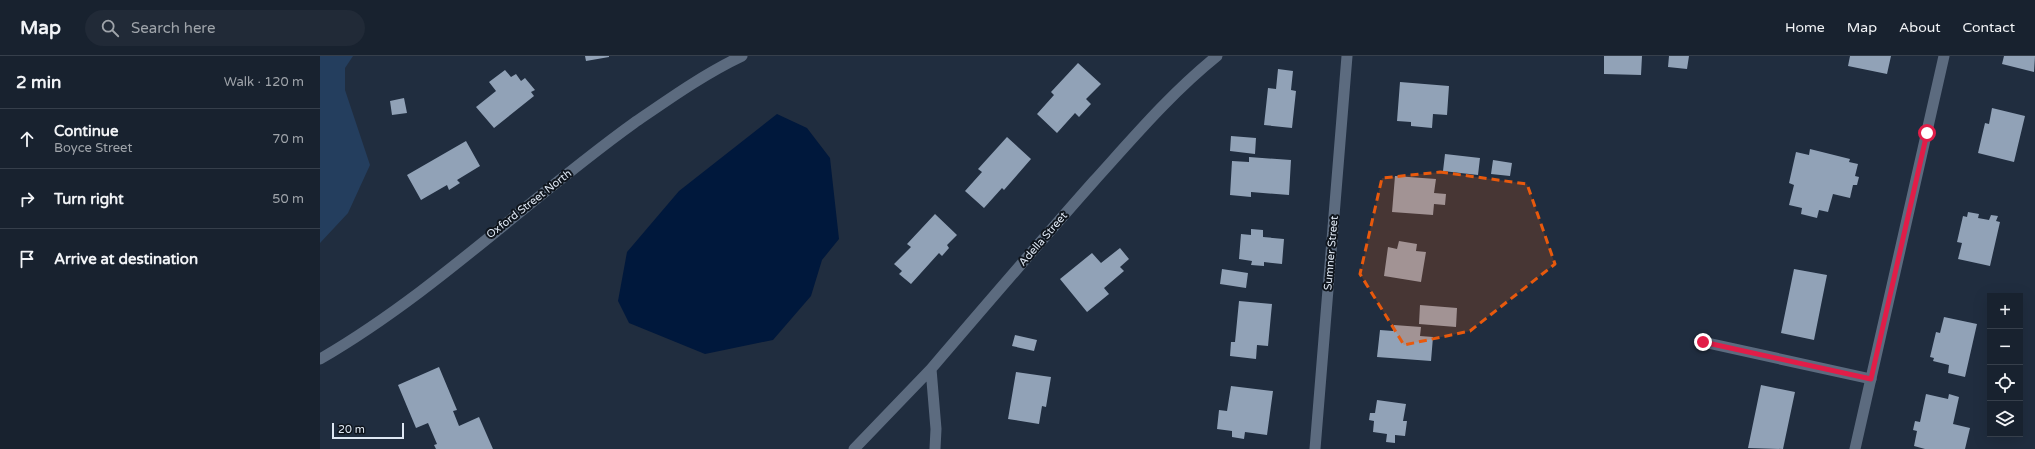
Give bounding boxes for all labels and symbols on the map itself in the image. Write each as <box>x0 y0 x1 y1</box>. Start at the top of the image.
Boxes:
route start <box>1918 124 1936 142</box>
street label: Oxford Street North <box>484 167 574 241</box>
street label: Adella Street <box>1016 209 1070 269</box>
street label: Sumner Street <box>1321 215 1341 291</box>
route end <box>1694 333 1712 351</box>
scale bar <box>332 421 404 440</box>

